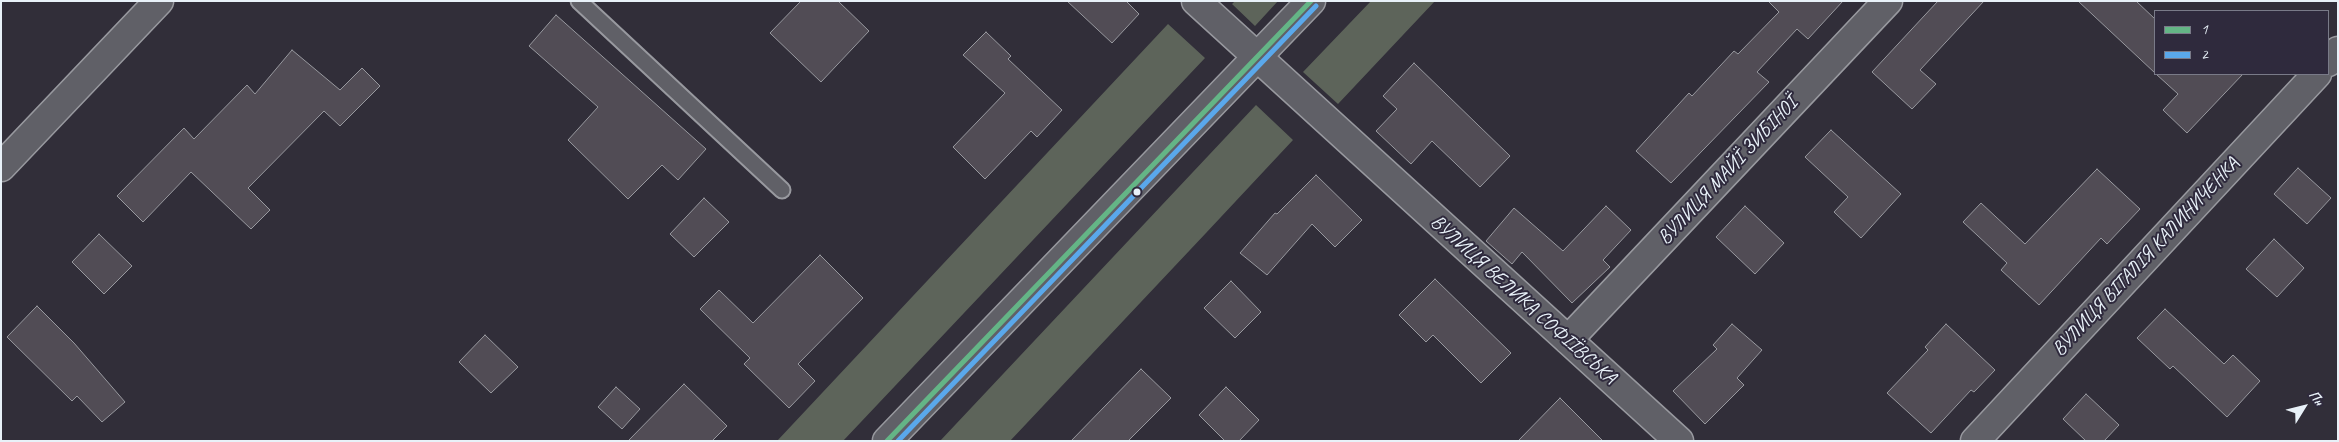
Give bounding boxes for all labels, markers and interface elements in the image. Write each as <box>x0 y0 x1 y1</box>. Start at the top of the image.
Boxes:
legend <box>2154 10 2329 75</box>
text: 1 <box>2201 20 2208 39</box>
text: 2 <box>2201 45 2208 64</box>
street label: ВУЛИЦЯ МАЙЇ ЗИБІНОЇ <box>1653 92 1803 250</box>
street label: ВУЛИЦЯ ВІТАЛІЯ КАЛИНИЧЕНКА <box>2048 153 2244 361</box>
unlabelled marker <box>1132 187 1142 197</box>
street label: ВУЛИЦЯ ВЕЛИКА СОФІЇВСЬКА <box>1425 210 1621 390</box>
north arrow <box>2279 382 2329 432</box>
text: Пн <box>2305 387 2328 409</box>

